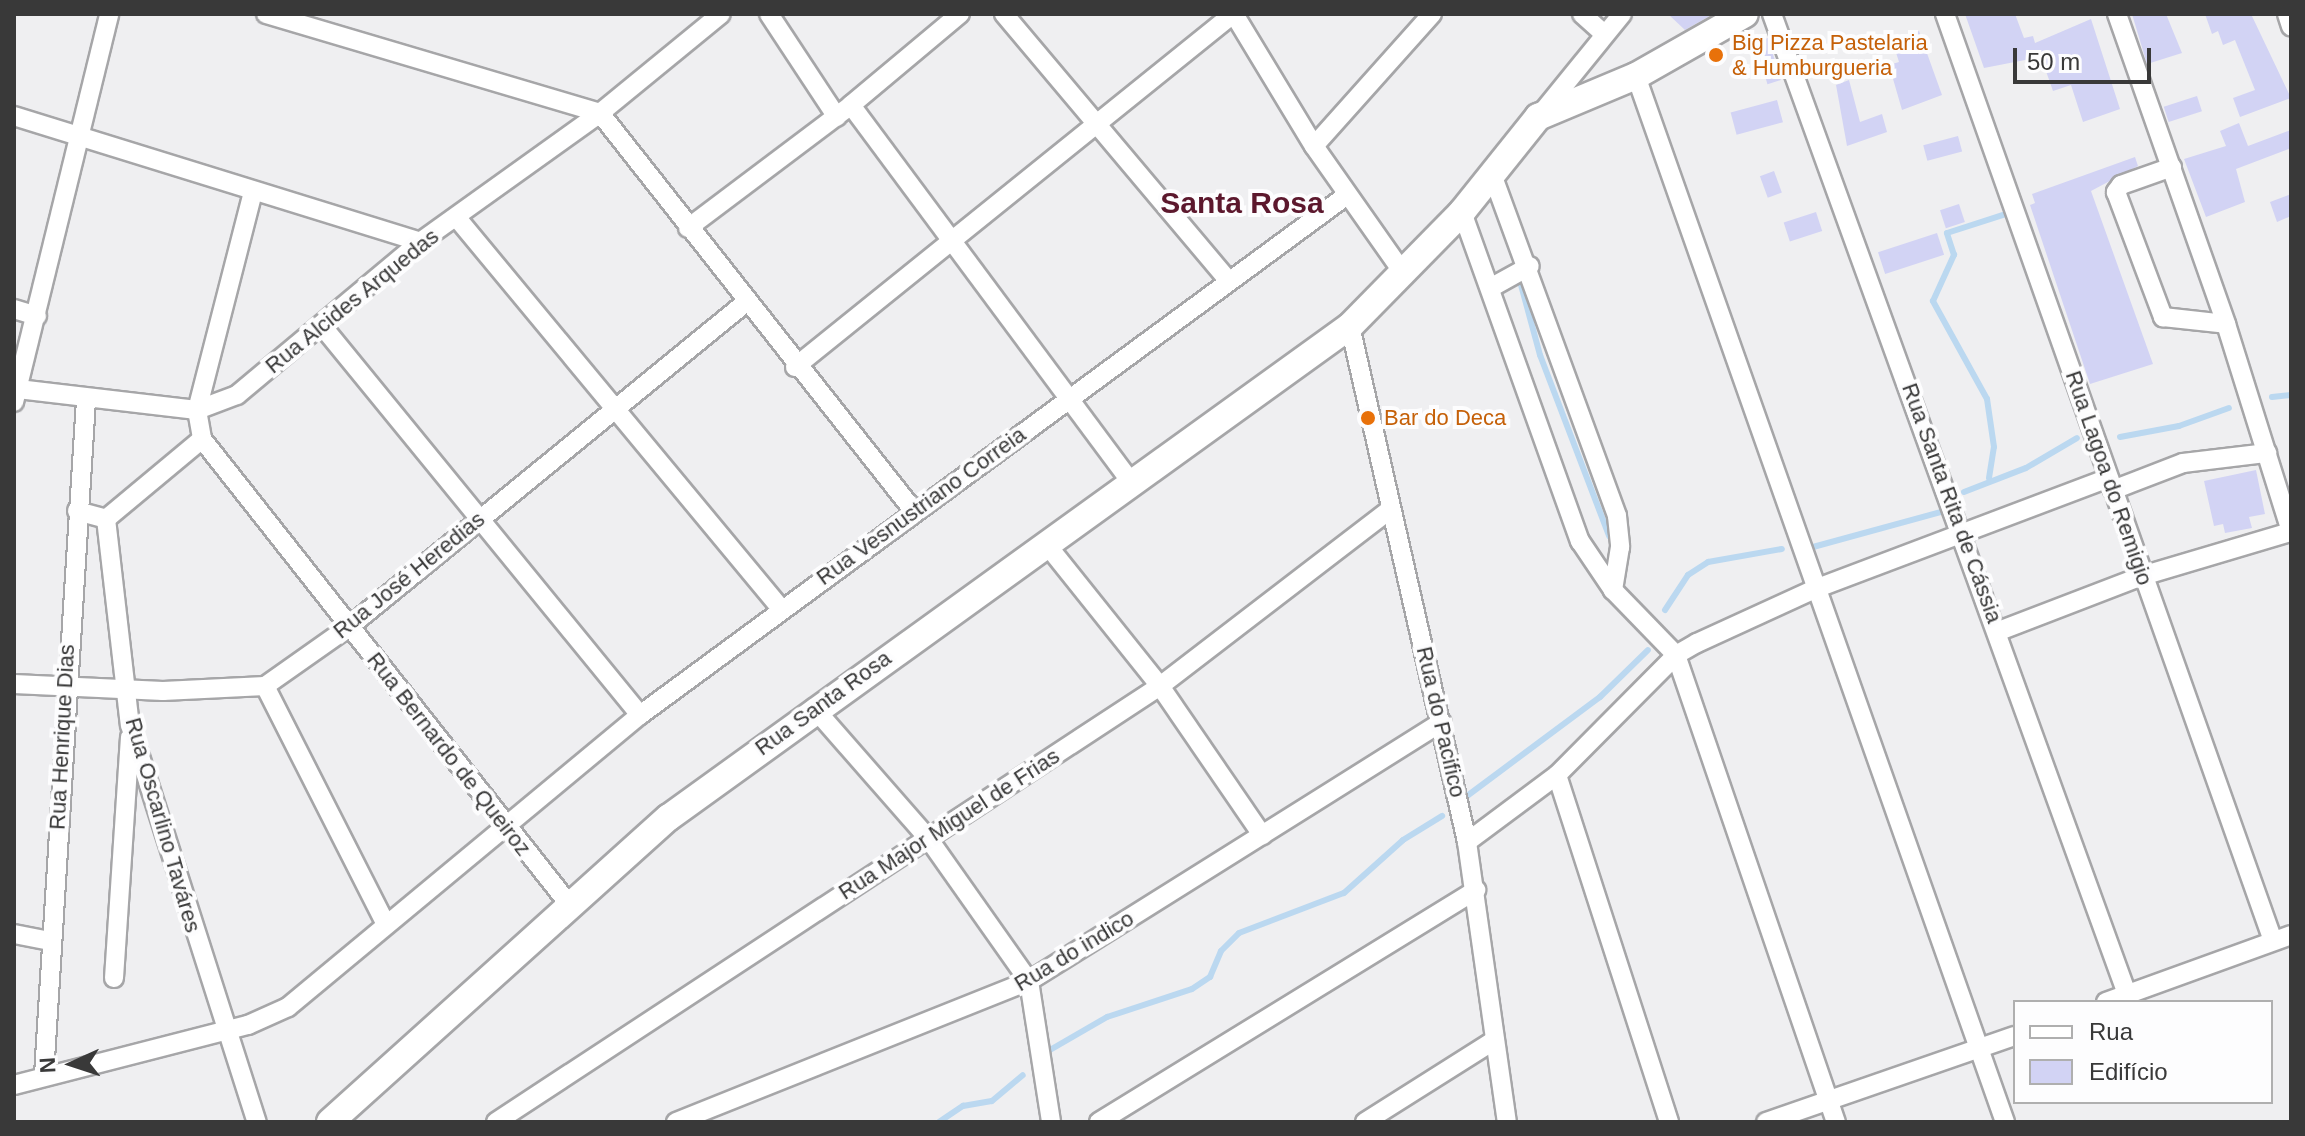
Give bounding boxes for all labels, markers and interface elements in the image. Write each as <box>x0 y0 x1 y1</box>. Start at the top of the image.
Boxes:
place label: Big Pizza Pastelaria & Humburgueria <box>1732 29 1928 80</box>
scale bar <box>2017 32 2155 82</box>
marker: Big Pizza Pastelaria & Humburgueria <box>1707 46 1725 64</box>
text: 50 m <box>2027 48 2080 75</box>
district label: Santa Rosa <box>1160 185 1324 221</box>
street label: Rua Alcides Arquedas <box>259 222 445 380</box>
street label: Rua Lagoa do Remigio <box>2060 367 2158 589</box>
street label: Rua Santa Rita de Cássia <box>1896 380 2008 626</box>
place label: Bar do Deca <box>1384 405 1506 431</box>
marker: Bar do Deca <box>1359 409 1377 427</box>
street label: Rua Vesnustriano Correia <box>811 421 1031 591</box>
street label: Rua José Heredias <box>328 506 490 644</box>
street label: Rua Henrique Dias <box>44 644 80 830</box>
street label: Rua do Pacifico <box>1411 644 1471 800</box>
street label: Rua Santa Rosa <box>750 645 896 761</box>
street label: Rua Bernardo de Queiroz <box>361 647 537 861</box>
street label: Rua Oscarlino Taváres <box>120 714 206 936</box>
street label: Rua Major Miguel de Frias <box>834 743 1064 905</box>
street label: Rua do indico <box>1010 905 1138 997</box>
legend <box>2013 1000 2273 1104</box>
text: Rua <box>2089 1018 2133 1045</box>
north arrow <box>32 1024 112 1104</box>
text: N <box>35 1057 60 1074</box>
text: Edifício <box>2089 1058 2168 1085</box>

